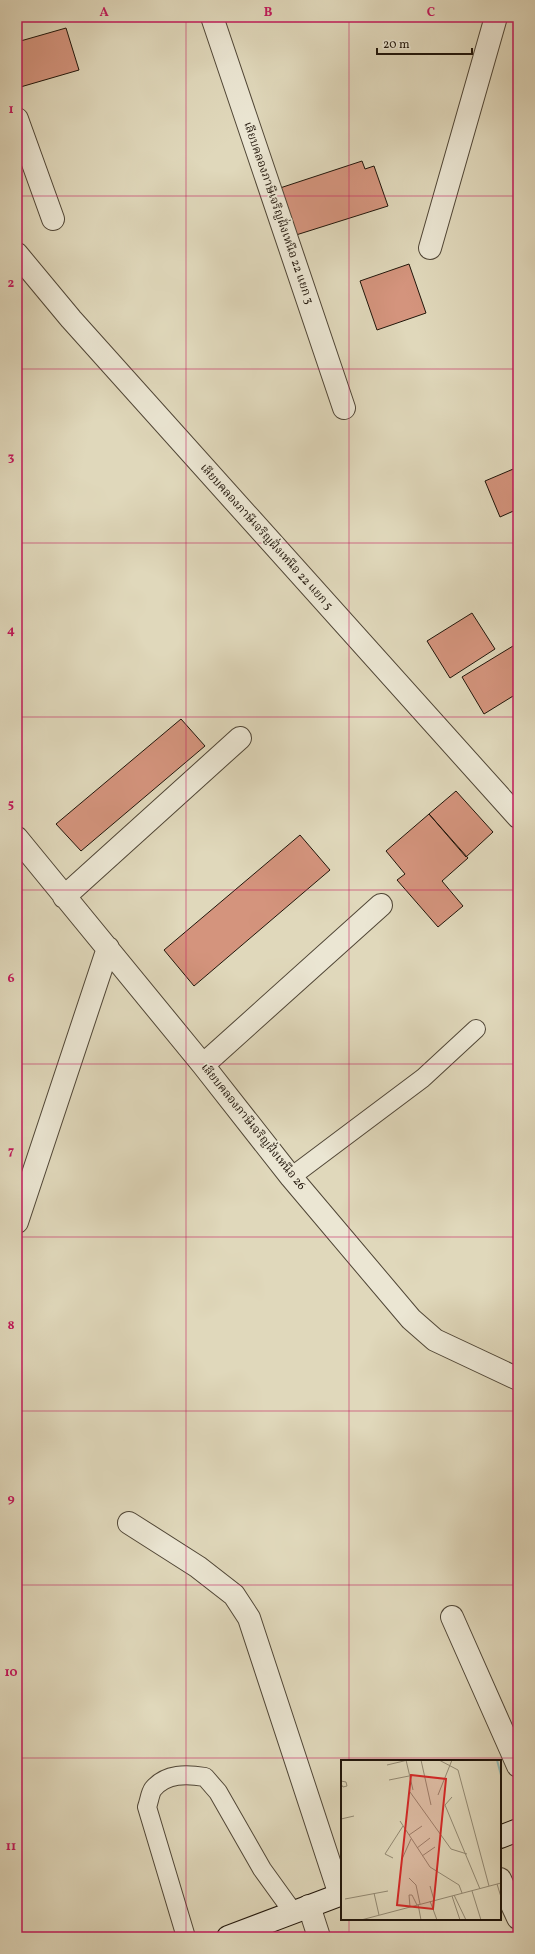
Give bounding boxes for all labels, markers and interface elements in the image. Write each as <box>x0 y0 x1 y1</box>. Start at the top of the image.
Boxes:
text: A <box>99 4 109 22</box>
text: B <box>264 4 273 22</box>
text: C <box>427 4 435 22</box>
scale bar <box>377 30 472 56</box>
text: 20 m <box>383 37 410 53</box>
text: 1 <box>8 101 14 119</box>
street label: เลียบคลองภาษีเจริญฝั่งเหนือ 22 แยก 3 <box>239 119 319 306</box>
text: 2 <box>8 275 15 293</box>
text: 3 <box>8 449 15 467</box>
street label: เลียบคลองภาษีเจริญฝั่งเหนือ 22 แยก 5 <box>196 459 338 614</box>
text: 4 <box>7 622 15 640</box>
text: 5 <box>8 796 14 814</box>
text: 6 <box>7 970 15 988</box>
street label: เลียบคลองภาษีเจริญฝั่งเหนือ 26 <box>197 1059 311 1194</box>
text: 7 <box>8 1143 14 1161</box>
text: 8 <box>7 1317 15 1335</box>
text: 9 <box>7 1490 15 1508</box>
text: 10 <box>4 1664 18 1682</box>
inset map <box>341 1760 501 1920</box>
text: 11 <box>6 1838 16 1856</box>

